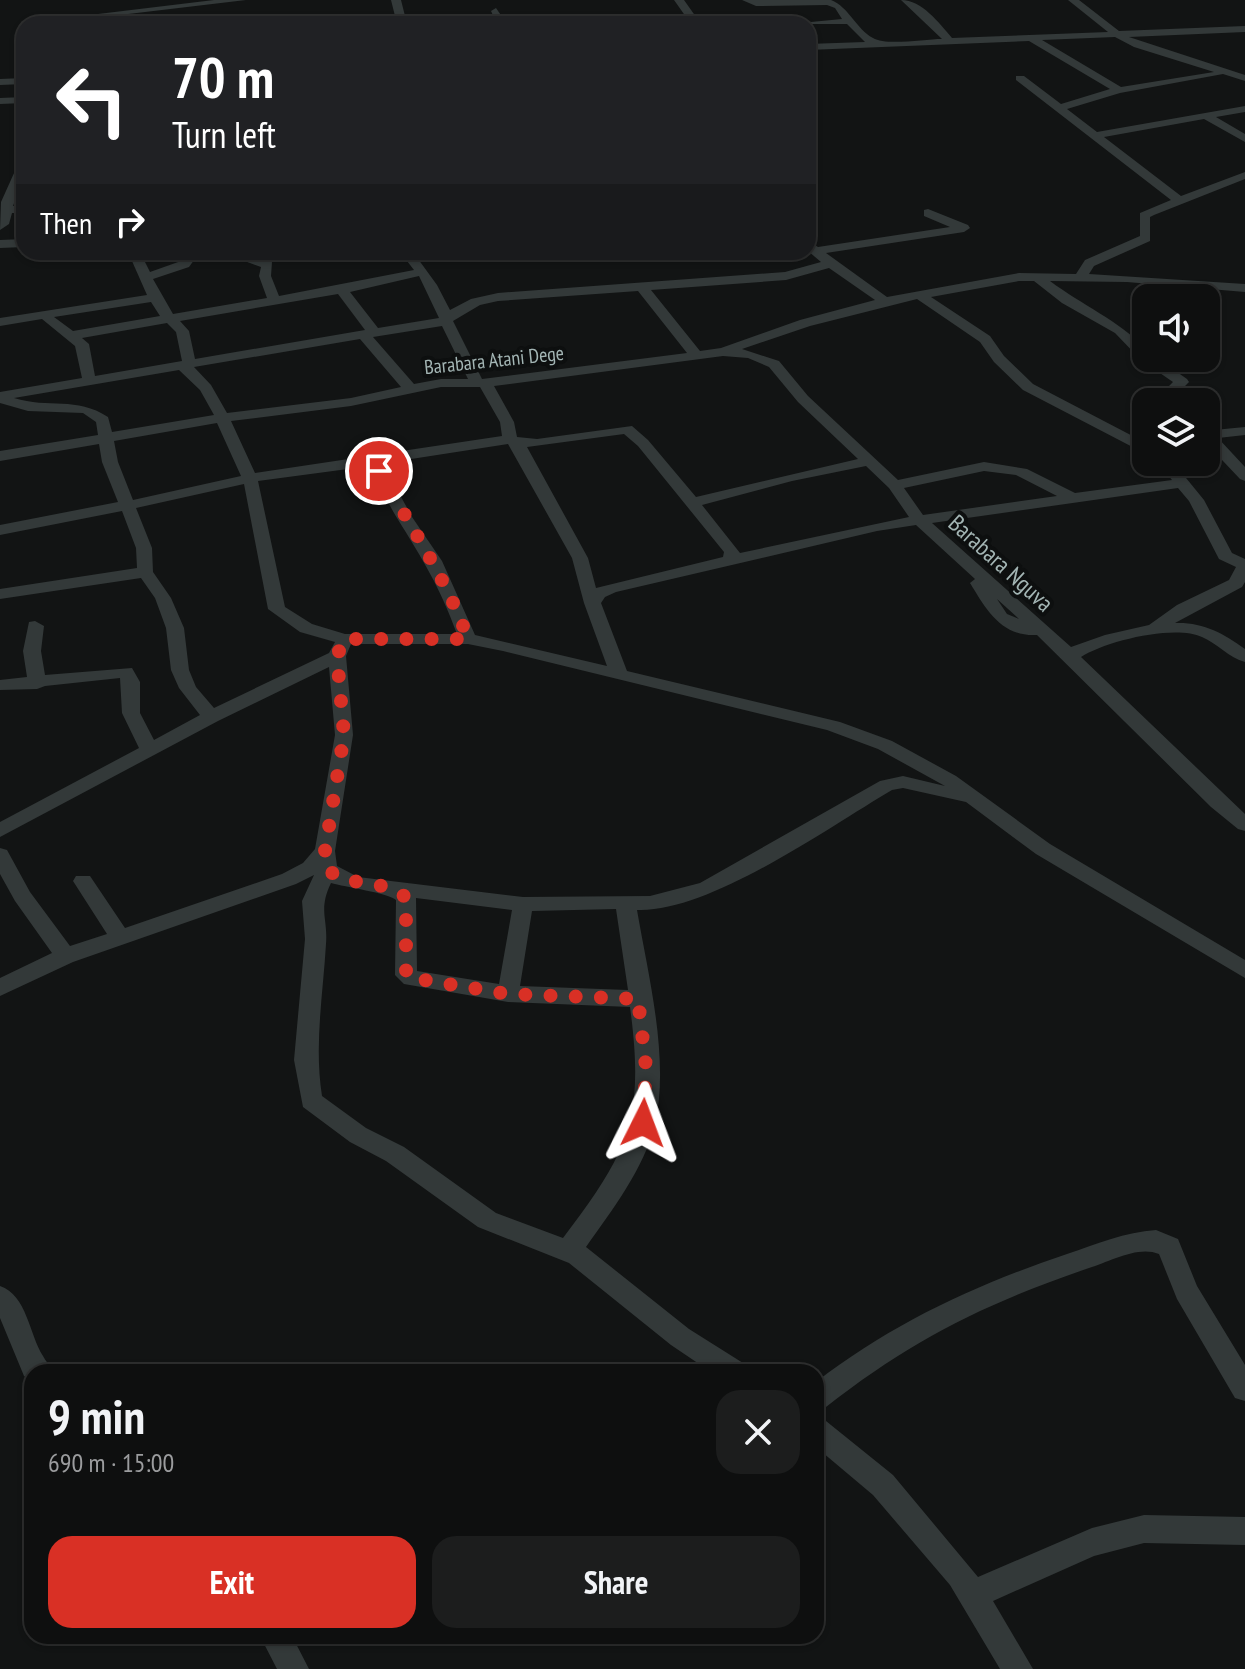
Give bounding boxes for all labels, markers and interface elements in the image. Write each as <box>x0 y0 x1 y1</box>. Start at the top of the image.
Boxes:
text: 70 m <box>172 41 274 113</box>
icon: left <box>40 48 144 152</box>
text: Turn left <box>172 111 276 158</box>
icon: right <box>108 200 152 244</box>
text: Then <box>40 203 92 242</box>
map controls <box>1132 284 1220 476</box>
button: sound <box>1132 284 1220 372</box>
street label: Barabara Atani Dege <box>423 340 565 380</box>
button: layers <box>1132 388 1220 476</box>
pin <box>345 437 413 505</box>
icon: arrive <box>357 449 401 493</box>
street label: Barabara Nguva <box>942 508 1060 618</box>
position arrow <box>601 1081 685 1165</box>
text: 9 min <box>48 1385 145 1447</box>
button: close <box>716 1390 800 1474</box>
text: 690 m · 15:00 <box>48 1446 174 1479</box>
button: Exit <box>48 1536 416 1628</box>
button: Share <box>432 1536 800 1628</box>

